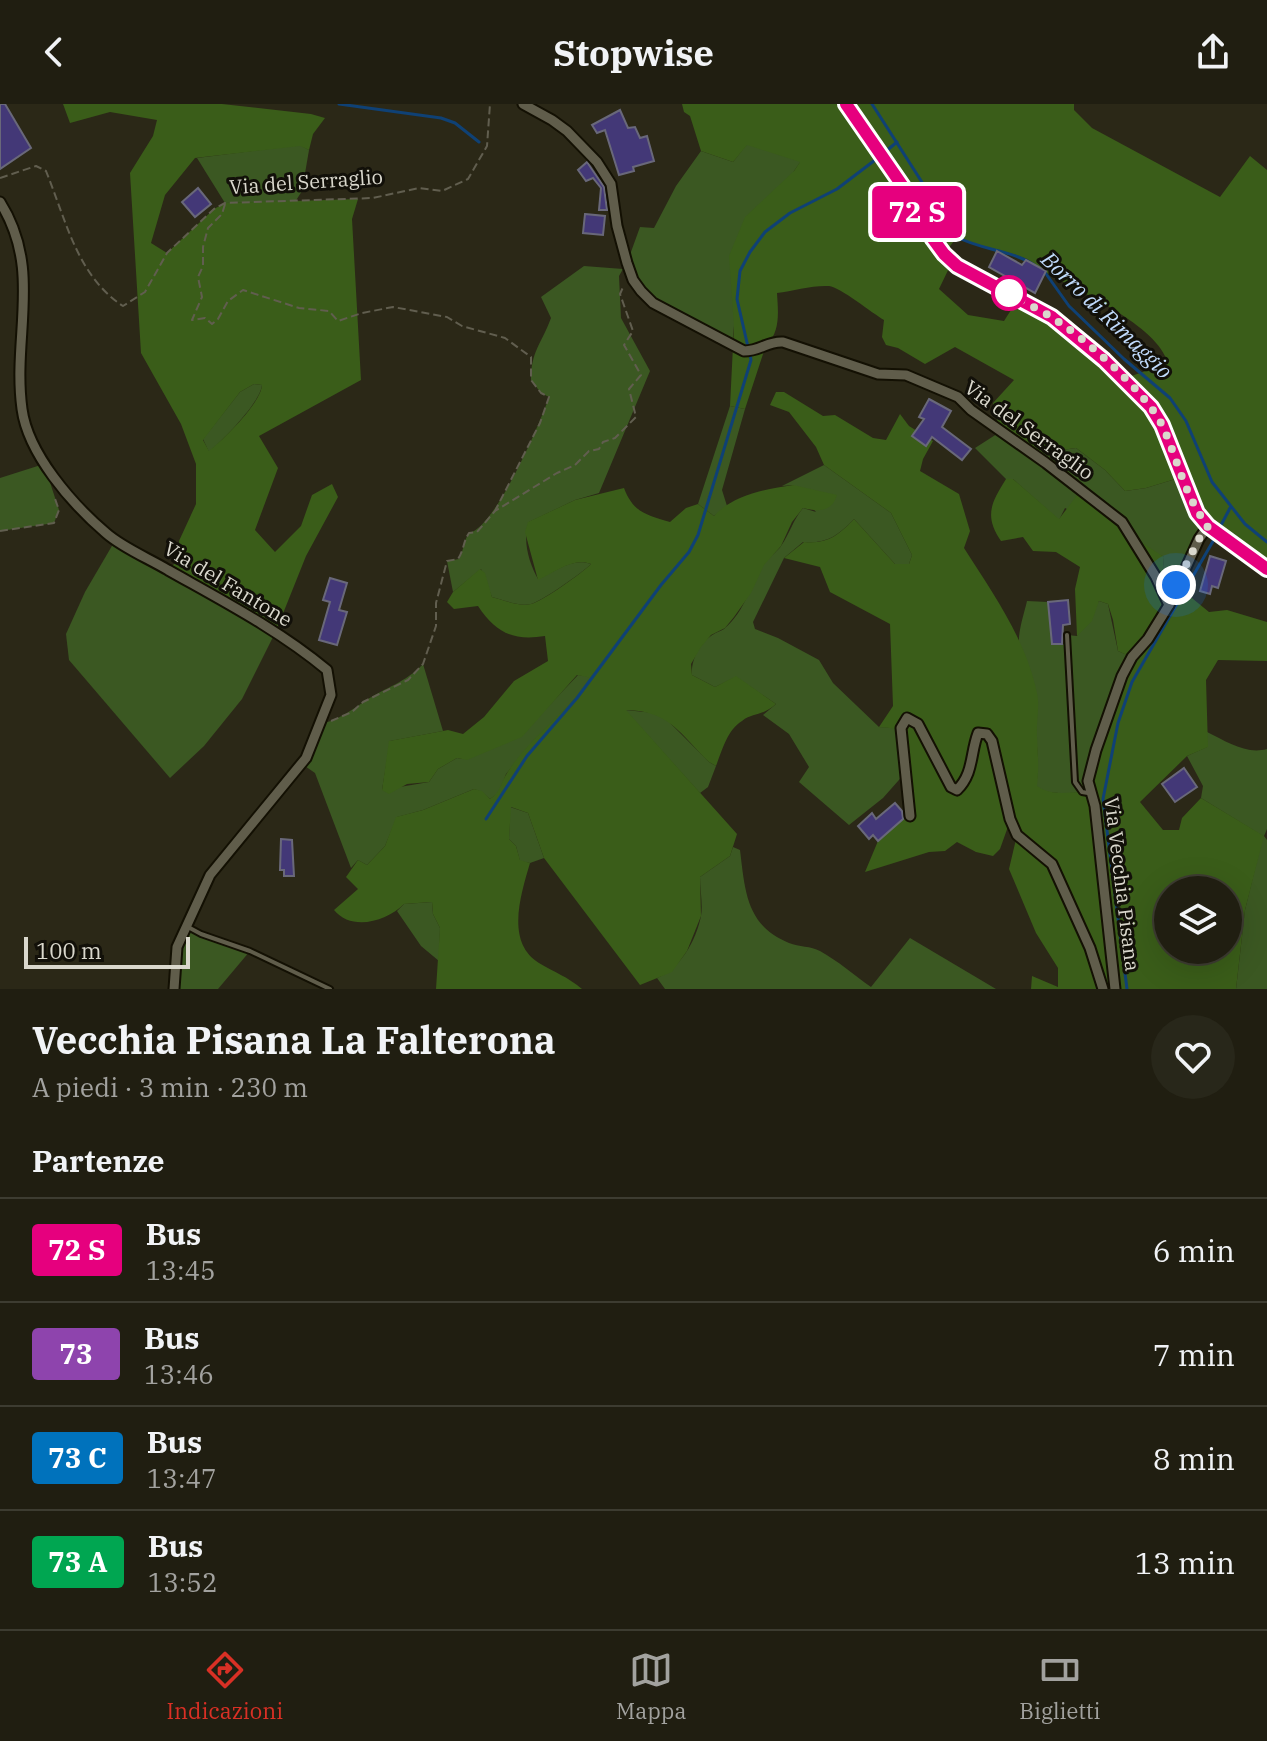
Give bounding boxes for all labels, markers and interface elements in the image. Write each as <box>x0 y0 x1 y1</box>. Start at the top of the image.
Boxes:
text: Stopwise <box>553 29 714 76</box>
icon: back <box>32 30 76 74</box>
icon: share <box>1191 30 1235 74</box>
street label: Via del Serraglio <box>228 163 384 200</box>
line badge: 72 S <box>861 186 973 238</box>
text: 72 S <box>888 193 946 230</box>
water label: Borro di Rimaggio <box>1035 244 1179 385</box>
unlabelled marker <box>992 276 1026 310</box>
street label: Via del Serraglio <box>959 373 1099 486</box>
street label: Via del Fantone <box>159 535 298 633</box>
your location <box>1156 565 1196 605</box>
street label: Via Vecchia Pisana <box>1098 795 1147 973</box>
map controls <box>1154 876 1242 964</box>
button: layers <box>1154 876 1242 964</box>
scale bar <box>24 933 190 969</box>
text: 100 m <box>36 936 102 965</box>
text: Vecchia Pisana La Falterona <box>32 1015 556 1064</box>
button: heart <box>1151 1015 1235 1099</box>
text: A piedi · 3 min · 230 m <box>32 1070 308 1104</box>
text: Partenze <box>32 1141 164 1180</box>
text: Bus <box>146 1214 201 1253</box>
text: 72 S <box>48 1231 106 1268</box>
text: 6 min <box>1153 1231 1235 1270</box>
text: 13:45 <box>146 1253 216 1287</box>
text: Bus <box>144 1318 199 1357</box>
text: 73 <box>59 1335 93 1372</box>
text: 7 min <box>1153 1335 1235 1374</box>
text: 13:46 <box>144 1357 214 1391</box>
text: Bus <box>147 1422 202 1461</box>
text: 73 C <box>48 1439 107 1476</box>
text: 8 min <box>1153 1439 1235 1478</box>
text: 13:47 <box>147 1461 217 1495</box>
text: Bus <box>148 1526 203 1565</box>
text: 73 A <box>48 1543 108 1580</box>
text: 13 min <box>1135 1543 1235 1582</box>
text: 13:52 <box>148 1565 218 1599</box>
tab: Indicazioni <box>166 1648 283 1725</box>
tab: Mappa <box>616 1648 686 1725</box>
tab: Biglietti <box>1019 1648 1101 1725</box>

